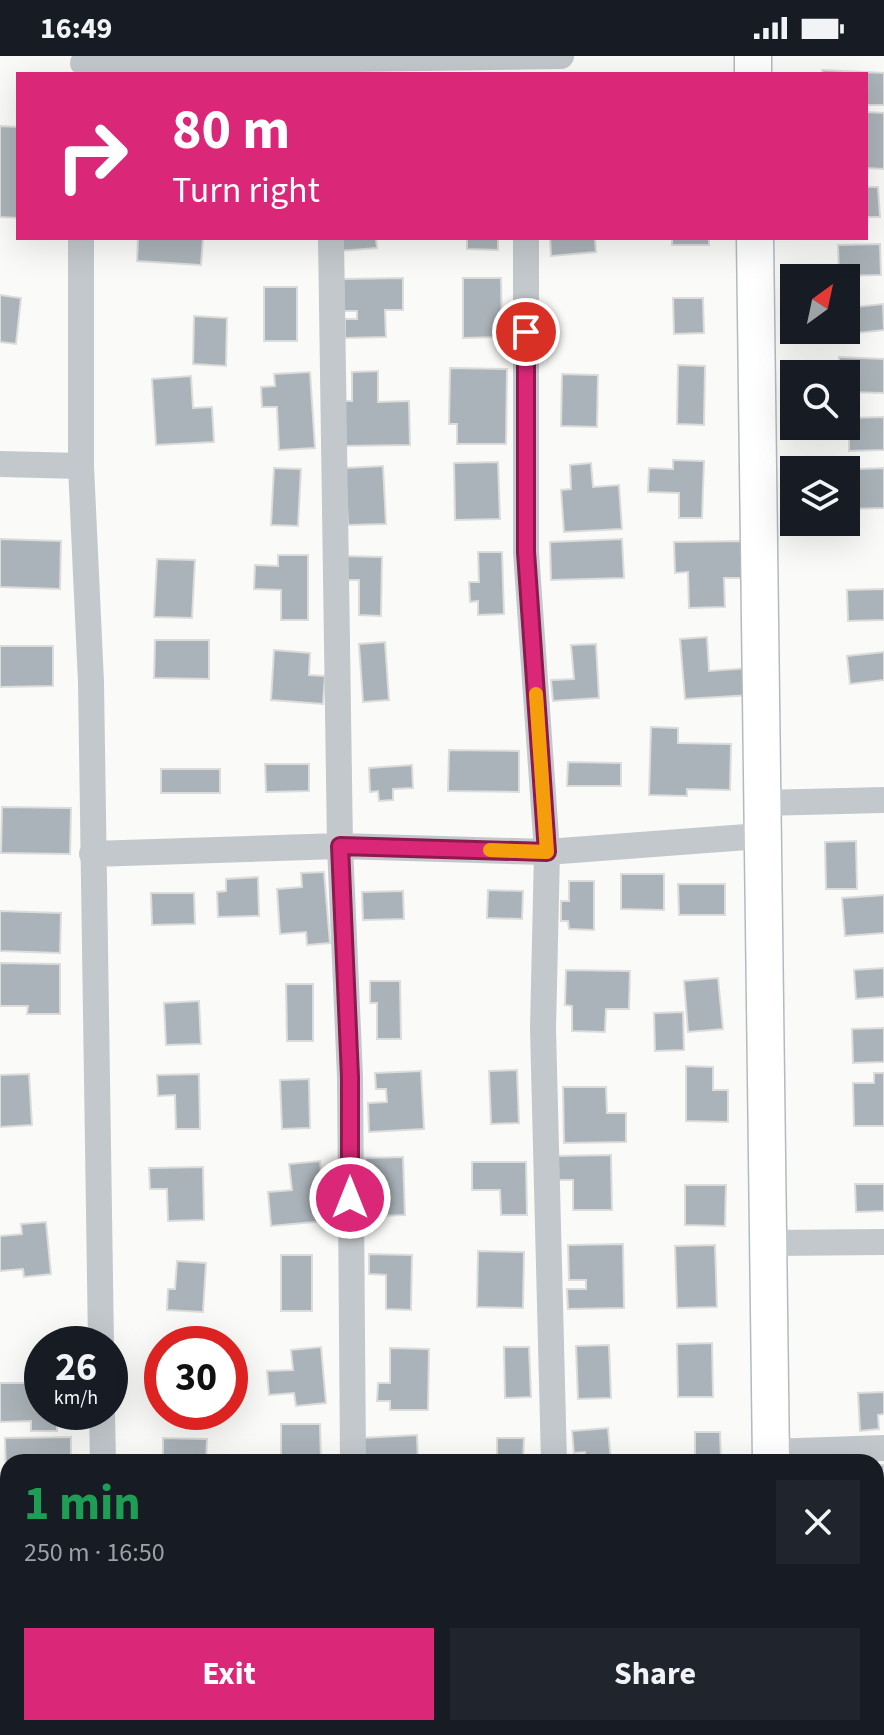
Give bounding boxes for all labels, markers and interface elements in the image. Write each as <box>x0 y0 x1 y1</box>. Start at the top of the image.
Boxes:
text: 16:49 <box>40 7 112 50</box>
text: 80 m <box>172 91 290 170</box>
icon: right <box>40 104 144 208</box>
text: Turn right <box>172 165 320 216</box>
north arrow <box>780 264 860 344</box>
map controls <box>780 264 860 536</box>
pin <box>492 298 560 366</box>
icon: arrive <box>504 310 548 354</box>
button: search <box>780 360 860 440</box>
button: layers <box>780 456 860 536</box>
position arrow <box>308 1156 392 1240</box>
speed limit sign: 30 <box>144 1326 248 1430</box>
text: 26 <box>55 1339 97 1396</box>
text: km/h <box>54 1384 98 1412</box>
text: 1 min <box>24 1470 141 1538</box>
button: close <box>776 1480 860 1564</box>
text: 250 m · 16:50 <box>24 1534 165 1571</box>
button: Exit <box>24 1628 434 1720</box>
button: Share <box>450 1628 860 1720</box>

